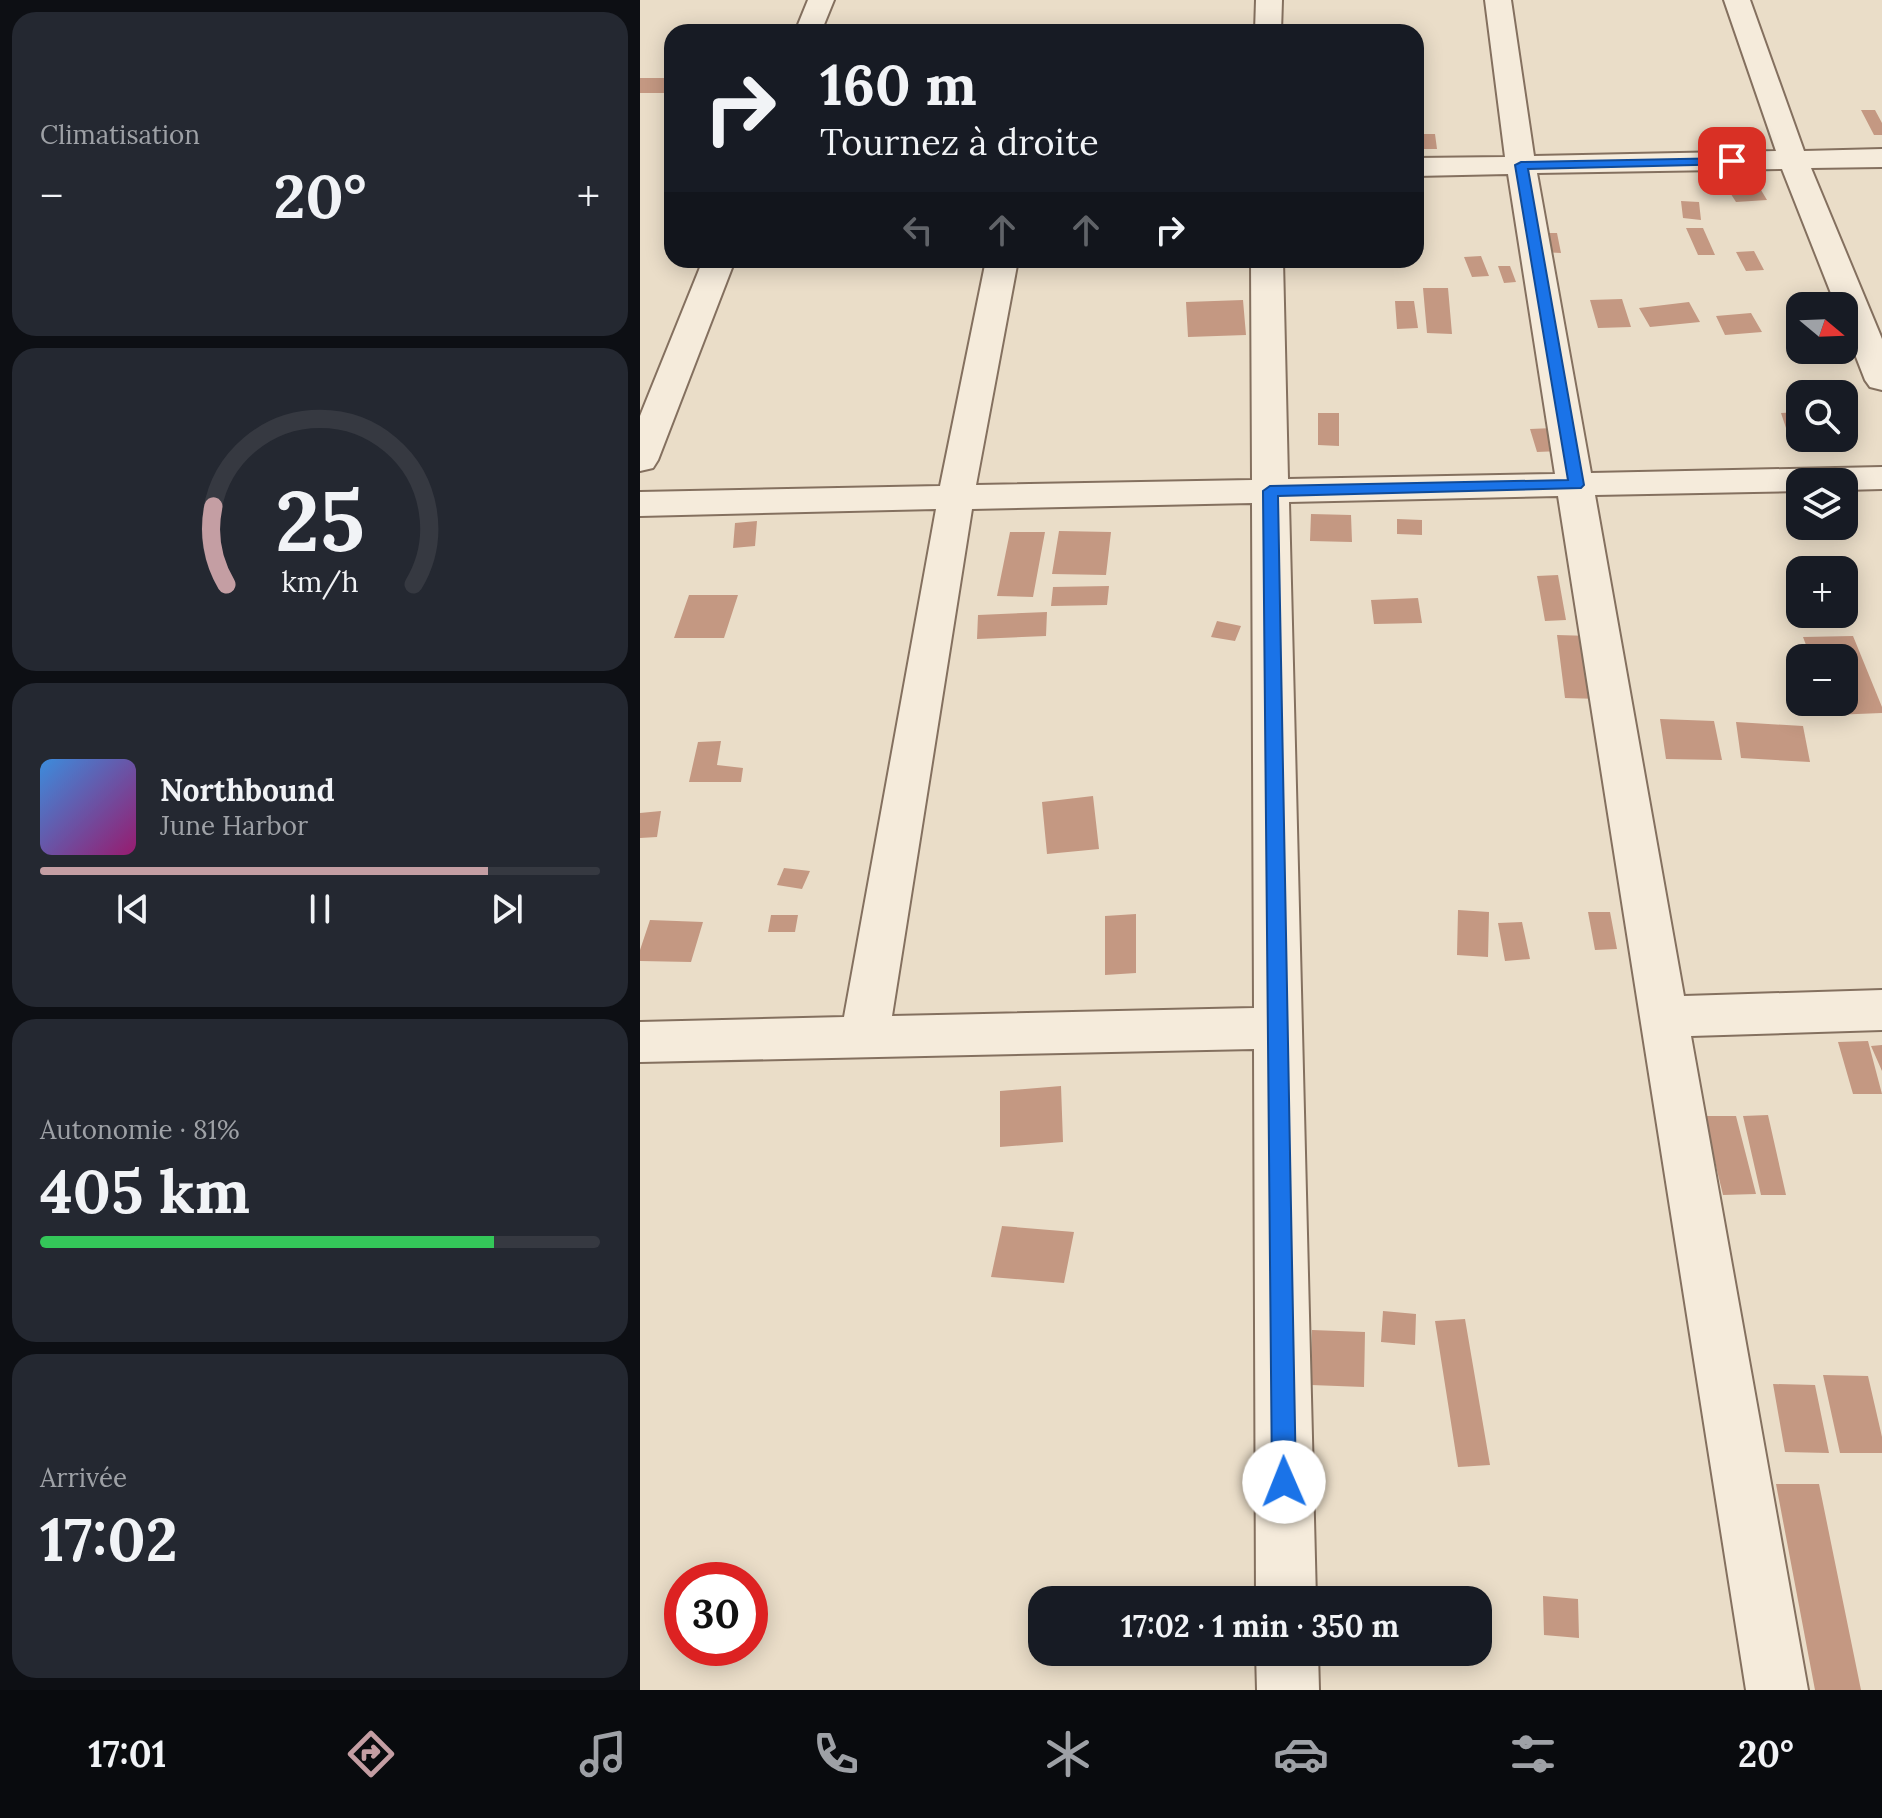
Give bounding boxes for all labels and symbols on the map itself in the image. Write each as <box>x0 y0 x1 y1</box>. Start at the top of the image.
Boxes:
pin <box>1698 127 1766 195</box>
north arrow <box>1786 292 1858 364</box>
position arrow <box>1242 1440 1326 1524</box>
speed limit sign: 30 <box>664 1562 768 1666</box>

